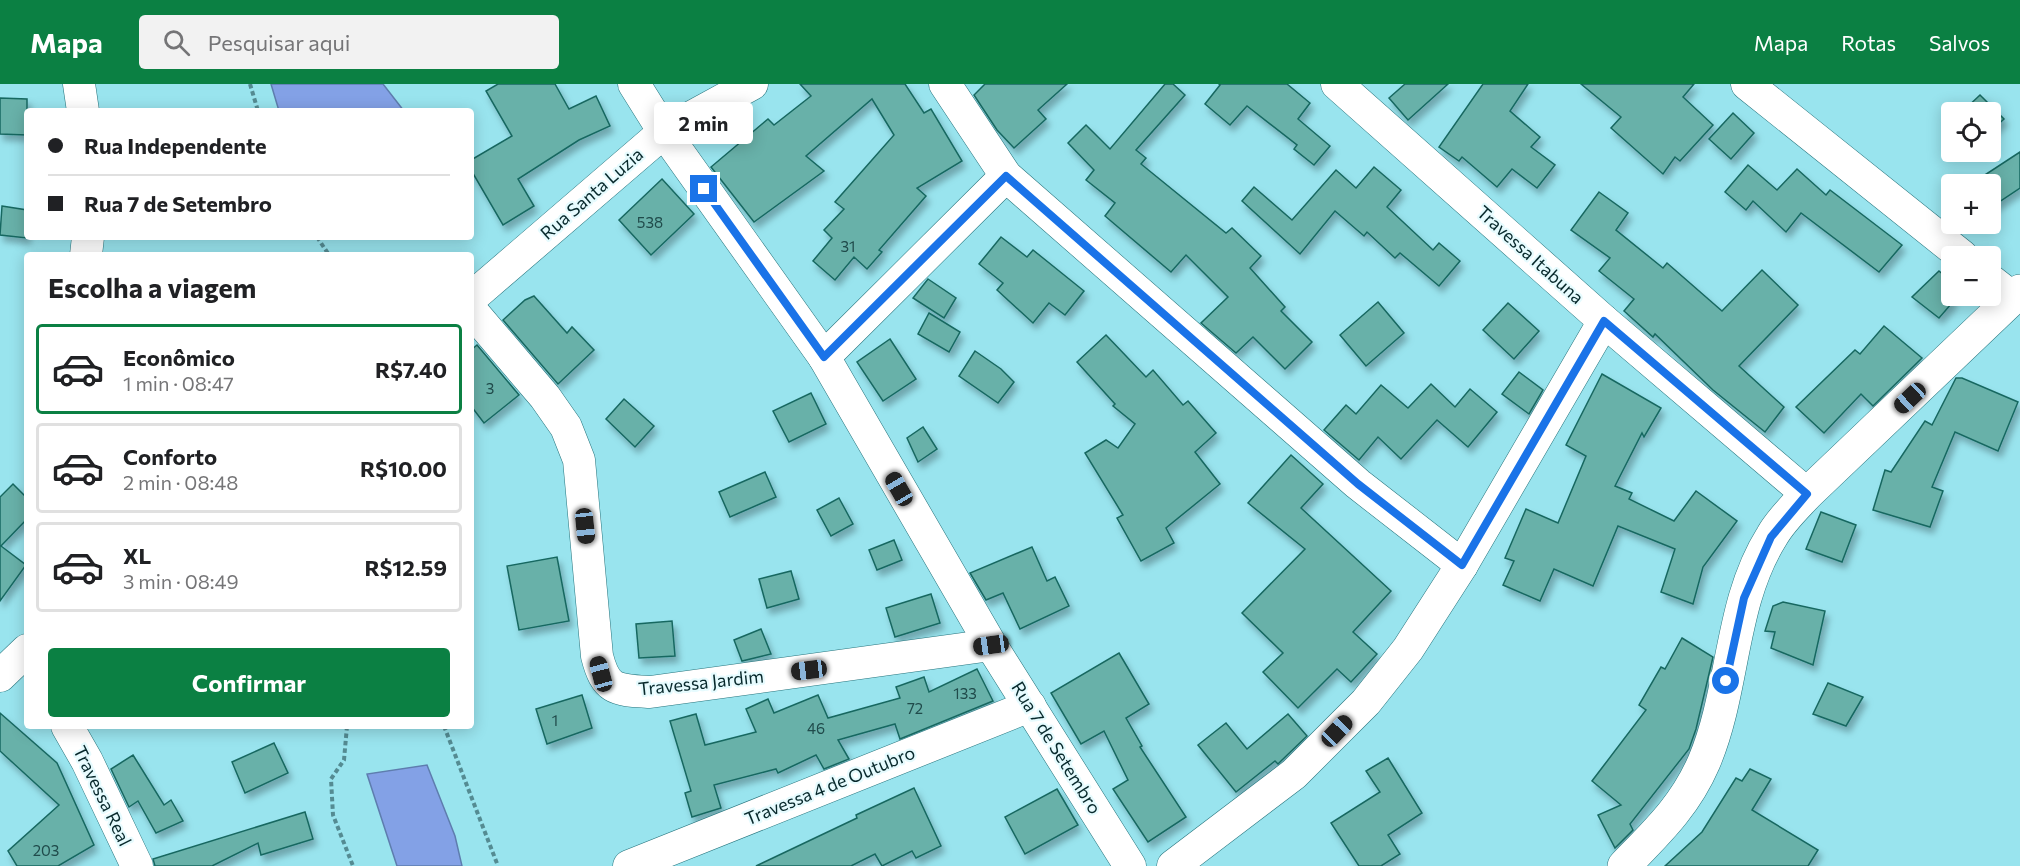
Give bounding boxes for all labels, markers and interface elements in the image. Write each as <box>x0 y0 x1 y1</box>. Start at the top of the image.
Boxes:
search box <box>139 15 559 69</box>
text: Mapa <box>30 25 103 59</box>
icon: search <box>160 26 193 59</box>
text: Pesquisar aqui <box>208 29 350 56</box>
text: Mapa <box>1754 30 1808 55</box>
text: Rotas <box>1841 30 1896 55</box>
text: Salvos <box>1929 30 1990 55</box>
callout: 2 min <box>654 102 754 144</box>
map controls <box>1941 102 2001 306</box>
button: locate <box>1941 102 2001 162</box>
text: 2 min <box>679 111 728 135</box>
text: Rua Independente <box>84 132 267 159</box>
street label: Rua Santa Luzia <box>536 143 647 244</box>
button: + <box>1941 174 2001 234</box>
route end <box>690 175 717 202</box>
text: Rua 7 de Setembro <box>84 190 272 217</box>
street label: Travessa Itabuna <box>1473 201 1589 308</box>
house number: 538 <box>637 213 663 231</box>
house number: 31 <box>841 237 855 255</box>
button: − <box>1941 246 2001 306</box>
text: Escolha a viagem <box>48 271 256 304</box>
icon: car <box>51 342 105 396</box>
text: Econômico <box>123 344 235 371</box>
text: R$7.40 <box>375 356 447 383</box>
text: 1 min · 08:47 <box>123 371 234 395</box>
house number: 3 <box>486 379 494 397</box>
car <box>1891 379 1929 417</box>
icon: car <box>51 441 105 495</box>
text: Conforto <box>123 443 217 470</box>
text: R$10.00 <box>360 455 447 482</box>
car <box>882 469 916 509</box>
text: 2 min · 08:48 <box>123 470 238 494</box>
car <box>574 507 596 545</box>
icon: car <box>51 540 105 594</box>
text: XL <box>123 542 151 569</box>
text: R$12.59 <box>364 554 447 581</box>
text: 3 min · 08:49 <box>123 569 239 593</box>
car <box>972 634 1010 656</box>
button: Confirmar <box>48 648 450 717</box>
car <box>588 654 614 694</box>
car <box>790 659 828 681</box>
street label: Travessa Jardim <box>637 664 765 700</box>
route start <box>1712 667 1739 694</box>
street label: Rua 7 de Setembro <box>1007 677 1106 818</box>
house number: 133 <box>953 684 977 702</box>
house number: 72 <box>907 699 923 717</box>
house number: 1 <box>552 711 558 729</box>
car <box>1318 712 1356 750</box>
house number: 46 <box>807 719 825 737</box>
street label: Travessa 4 de Outubro <box>741 741 918 829</box>
street label: Travessa Real <box>69 742 137 849</box>
house number: 203 <box>33 841 59 859</box>

